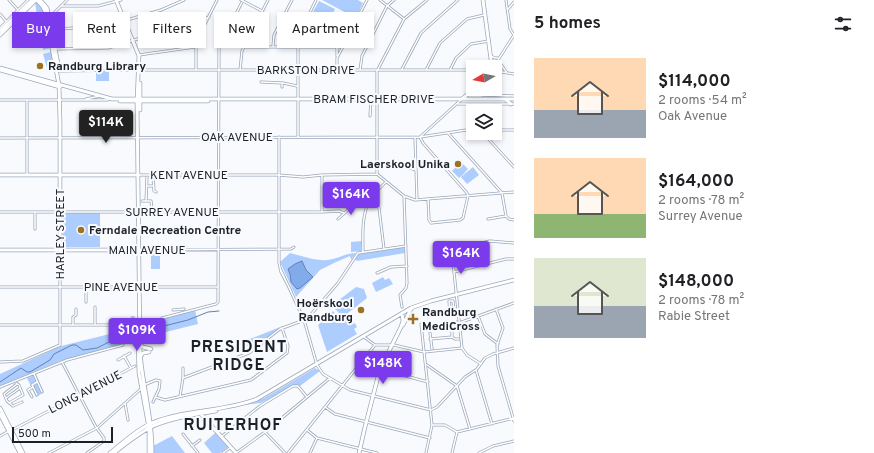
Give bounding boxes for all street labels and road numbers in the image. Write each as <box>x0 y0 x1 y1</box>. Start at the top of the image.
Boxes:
street label: BARKSTON DRIVE <box>257 63 355 79</box>
street label: BRAM FISCHER DRIVE <box>313 92 435 108</box>
street label: OAK AVENUE <box>201 130 273 146</box>
street label: KENT AVENUE <box>150 168 228 184</box>
street label: HARLEY STREET <box>53 189 69 279</box>
street label: SURREY AVENUE <box>125 205 219 221</box>
street label: MAIN AVENUE <box>108 243 186 259</box>
street label: PINE AVENUE <box>84 280 158 296</box>
street label: LONG AVENUE <box>46 368 125 418</box>

